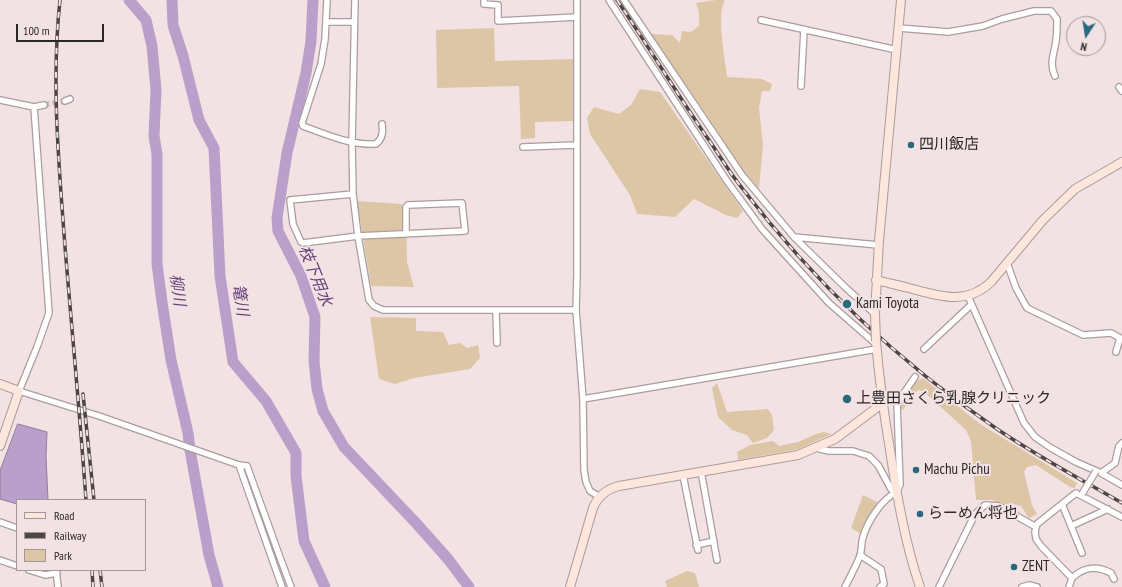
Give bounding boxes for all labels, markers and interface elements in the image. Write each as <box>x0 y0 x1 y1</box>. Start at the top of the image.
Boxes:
scale bar <box>18 16 106 42</box>
north arrow <box>1066 16 1106 56</box>
text: 100 m <box>23 23 50 38</box>
text: N <box>1079 39 1088 54</box>
place label: 四川飯店 <box>919 136 979 154</box>
marker: 四川飯店 <box>906 140 916 150</box>
water label: 枝下用水 <box>294 243 336 309</box>
water label: 柳川 <box>165 273 189 307</box>
water label: 篭川 <box>228 283 252 317</box>
place label: Kami Toyota <box>856 295 919 313</box>
marker: Kami Toyota <box>841 298 853 310</box>
place label: 上豊田さくら乳腺クリニック <box>856 390 1051 408</box>
marker: 上豊田さくら乳腺クリニック <box>841 393 853 405</box>
place label: Machu Pichu <box>924 461 990 479</box>
marker: Machu Pichu <box>911 465 921 475</box>
legend <box>16 499 146 571</box>
place label: らーめん将也 <box>928 505 1018 523</box>
text: Road <box>54 508 74 523</box>
marker: らーめん将也 <box>915 509 925 519</box>
text: Railway <box>54 528 86 543</box>
text: Park <box>54 548 72 563</box>
place label: ZENT <box>1022 558 1050 576</box>
marker: ZENT <box>1009 562 1019 572</box>

